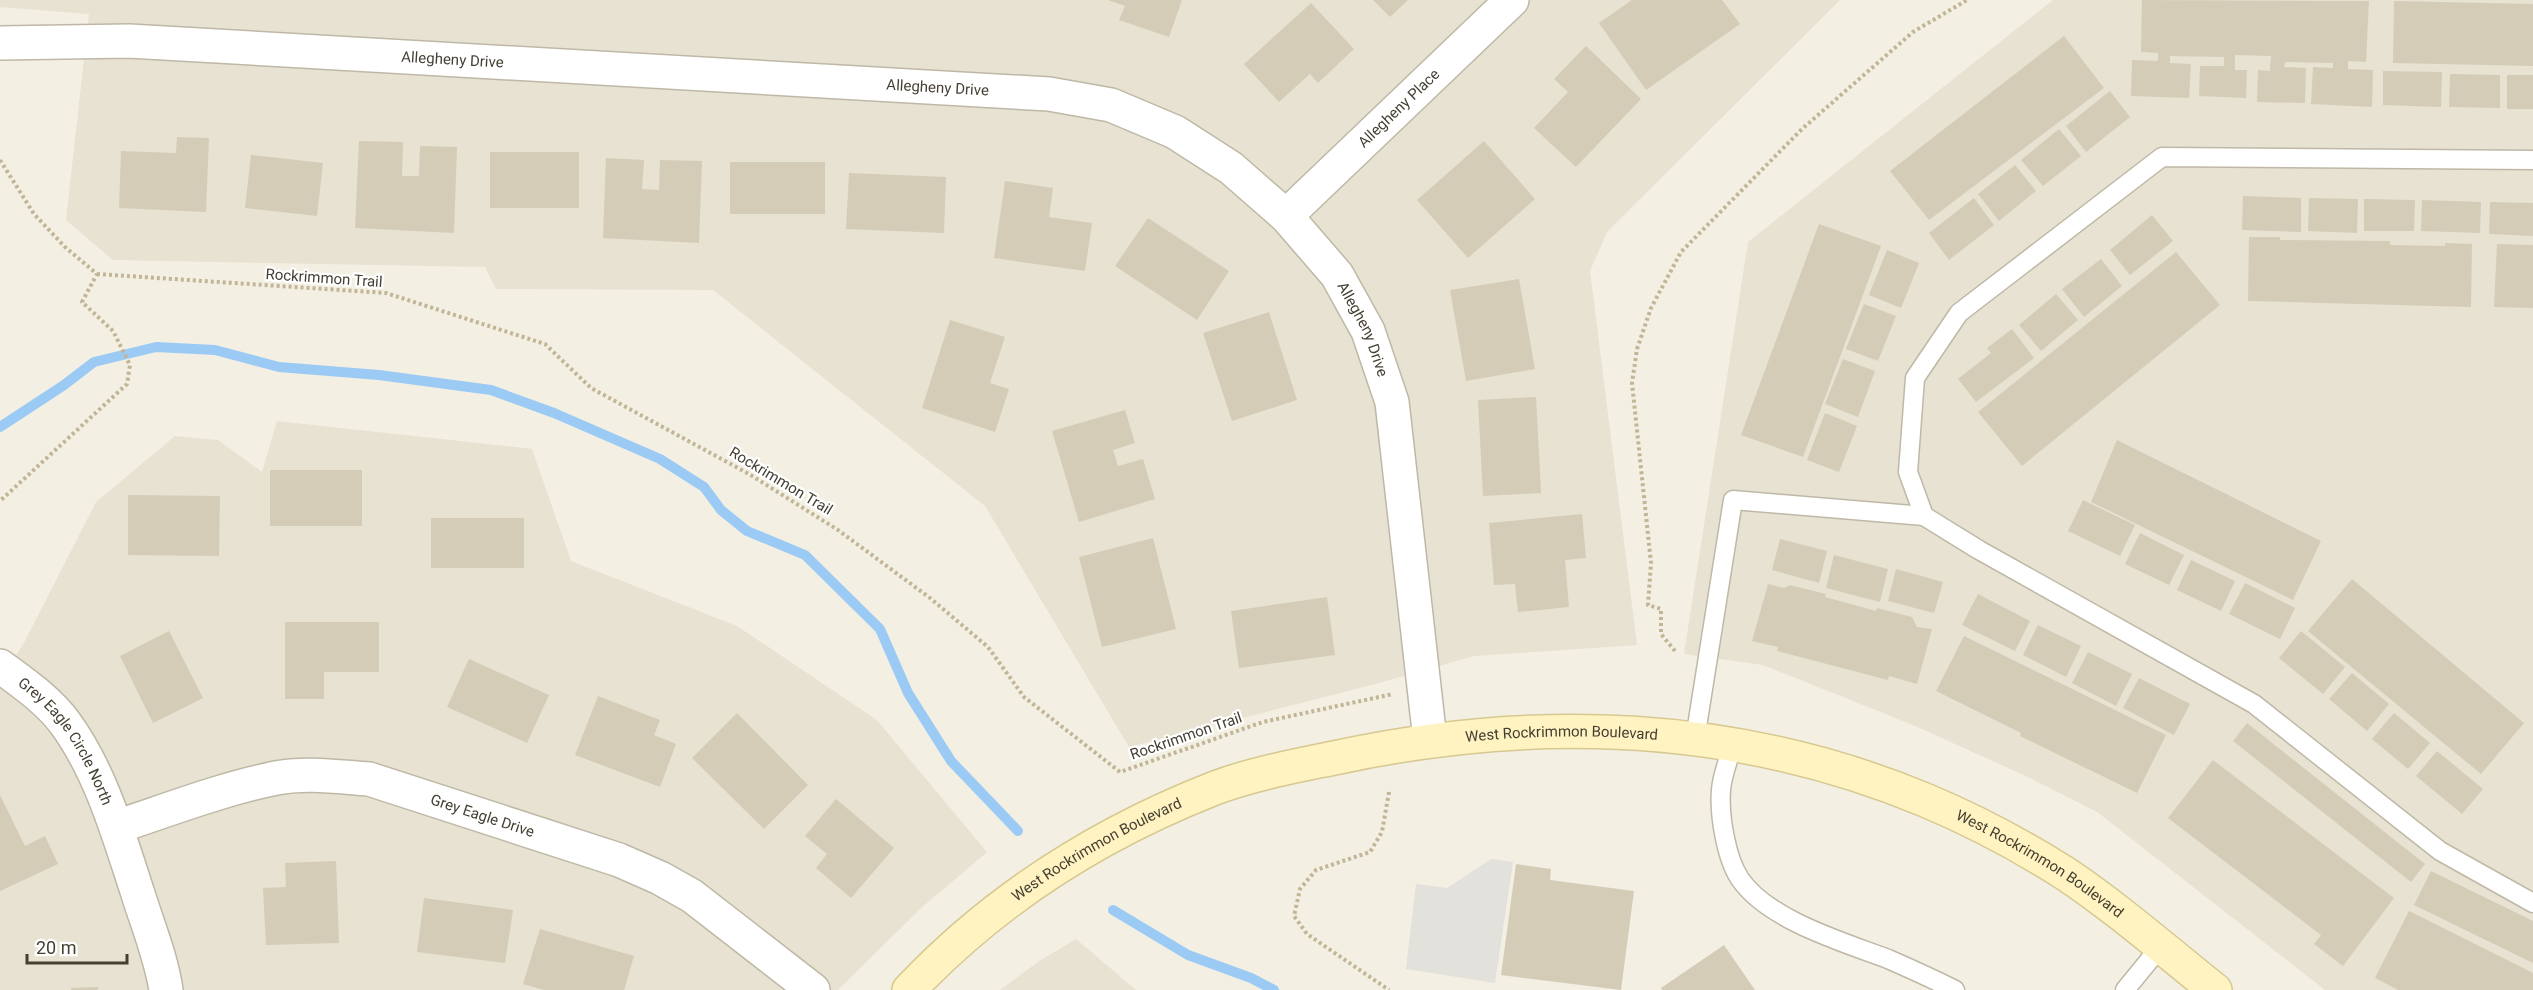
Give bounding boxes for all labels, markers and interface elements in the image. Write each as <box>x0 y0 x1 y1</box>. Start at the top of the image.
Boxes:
street label: Allegheny Drive <box>401 48 504 72</box>
street label: Allegheny Place <box>1354 65 1443 151</box>
street label: Allegheny Drive <box>886 76 989 100</box>
street label: Rockrimmon Trail <box>265 265 383 291</box>
street label: Allegheny Drive <box>1334 279 1392 379</box>
street label: Rockrimmon Trail <box>726 443 836 519</box>
street label: Grey Eagle Circle North <box>15 674 116 808</box>
street label: Rockrimmon Trail <box>1128 708 1244 764</box>
street label: West Rockrimmon Boulevard <box>1465 722 1659 746</box>
street label: Grey Eagle Drive <box>428 791 537 841</box>
street label: West Rockrimmon Boulevard <box>1008 794 1184 905</box>
street label: West Rockrimmon Boulevard <box>1953 806 2127 922</box>
scale bar <box>27 927 128 965</box>
text: 20 m <box>36 937 76 958</box>

